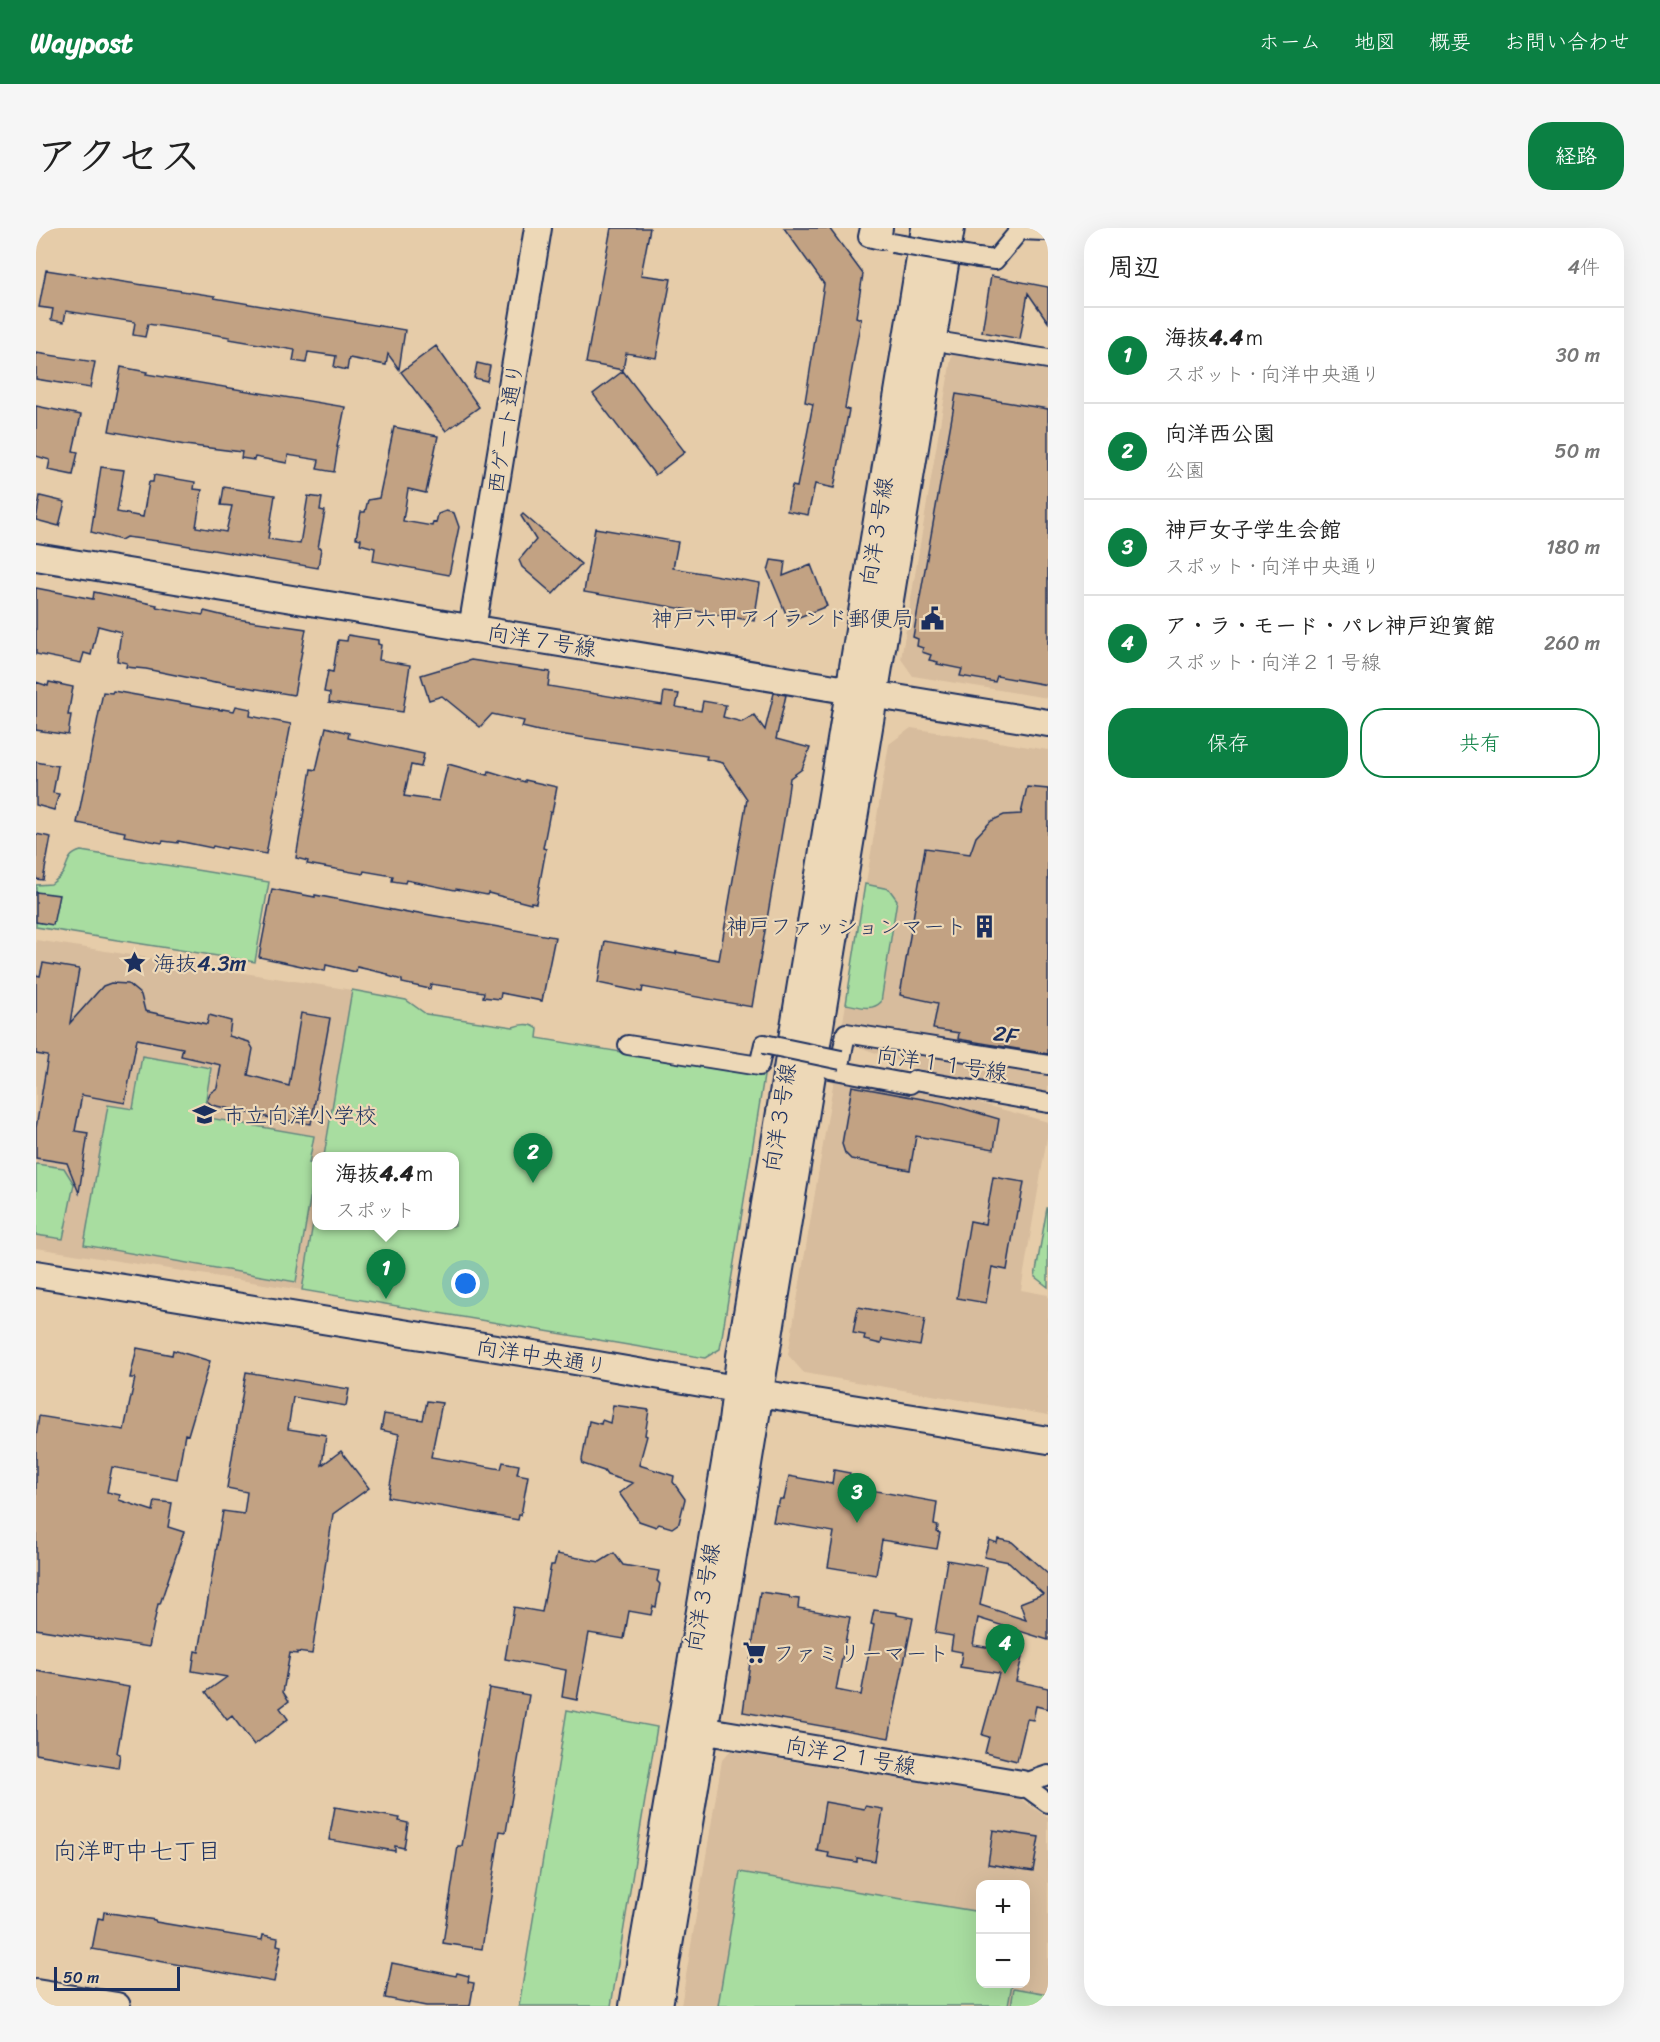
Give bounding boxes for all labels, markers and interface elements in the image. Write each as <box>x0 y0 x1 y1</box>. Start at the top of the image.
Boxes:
text: Waypost <box>30 18 133 67</box>
text: ホーム <box>1259 23 1321 61</box>
text: 地図 <box>1354 23 1396 61</box>
text: 概要 <box>1429 23 1471 61</box>
text: お問い合わせ <box>1504 23 1630 61</box>
text: アクセス <box>36 119 201 193</box>
button: 経路 <box>1528 122 1624 190</box>
text: 周辺 <box>1108 244 1160 290</box>
text: 4件 <box>1568 250 1600 285</box>
text: 海抜4.4ｍ <box>1165 318 1265 357</box>
text: 1 <box>1123 338 1132 373</box>
text: 30 m <box>1556 338 1600 373</box>
text: スポット · 向洋中央通り <box>1165 357 1381 392</box>
street label: 西ゲート通り <box>476 360 535 496</box>
text: 向洋西公園 <box>1165 414 1275 453</box>
text: 2 <box>1122 434 1133 469</box>
text: 50 m <box>1555 434 1600 469</box>
text: 公園 <box>1165 453 1205 488</box>
street label: 向洋３号線 <box>849 474 904 588</box>
text: 神戸女子学生会館 <box>1165 510 1341 549</box>
text: 3 <box>1122 530 1133 565</box>
text: 180 m <box>1546 530 1600 565</box>
text: スポット · 向洋中央通り <box>1165 549 1381 584</box>
place label: 神戸六甲アイランド郵便局 <box>651 599 914 638</box>
public building icon: 神戸六甲アイランド郵便局 <box>919 605 945 631</box>
text: ア・ラ・モード・パレ神戸迎賓館 <box>1165 606 1495 645</box>
street label: 向洋７号線 <box>485 613 599 668</box>
text: 4 <box>1121 626 1134 661</box>
text: 260 m <box>1544 626 1600 661</box>
text: スポット · 向洋２１号線 <box>1165 645 1381 680</box>
button: 保存 <box>1108 708 1348 778</box>
button: 共有 <box>1360 708 1600 778</box>
place label: 神戸ファッションマート <box>726 907 967 946</box>
building icon: 神戸ファッションマート <box>972 913 998 939</box>
place label: 海抜4.3m <box>153 944 246 983</box>
place icon: 海抜4.3m <box>122 950 148 976</box>
street label: 2F <box>991 1013 1022 1056</box>
street label: 向洋１１号線 <box>874 1035 1010 1092</box>
street label: 向洋３号線 <box>752 1060 807 1174</box>
place label: 市立向洋小学校 <box>223 1096 377 1135</box>
school or university icon: 市立向洋小学校 <box>192 1102 218 1128</box>
pin: 2 <box>514 1134 552 1183</box>
popup <box>312 1152 459 1230</box>
text: 海抜4.4ｍ <box>335 1154 436 1193</box>
text: スポット <box>335 1193 415 1228</box>
pin: 1 <box>366 1250 406 1299</box>
your location <box>451 1269 480 1298</box>
street label: 向洋中央通り <box>474 1327 610 1386</box>
pin: 3 <box>838 1474 876 1523</box>
street label: 向洋３号線 <box>674 1540 731 1655</box>
pin: 4 <box>986 1624 1024 1674</box>
place label: ファミリーマート <box>773 1634 949 1673</box>
supermarket icon: ファミリーマート <box>742 1640 768 1666</box>
street label: 向洋２１号線 <box>783 1725 919 1786</box>
district label: 向洋町中七丁目 <box>53 1830 221 1872</box>
map controls <box>976 1880 1030 1988</box>
button: + <box>976 1880 1030 1934</box>
button: − <box>976 1934 1030 1988</box>
text: 50 m <box>63 1963 99 1992</box>
scale bar <box>54 1964 180 1992</box>

